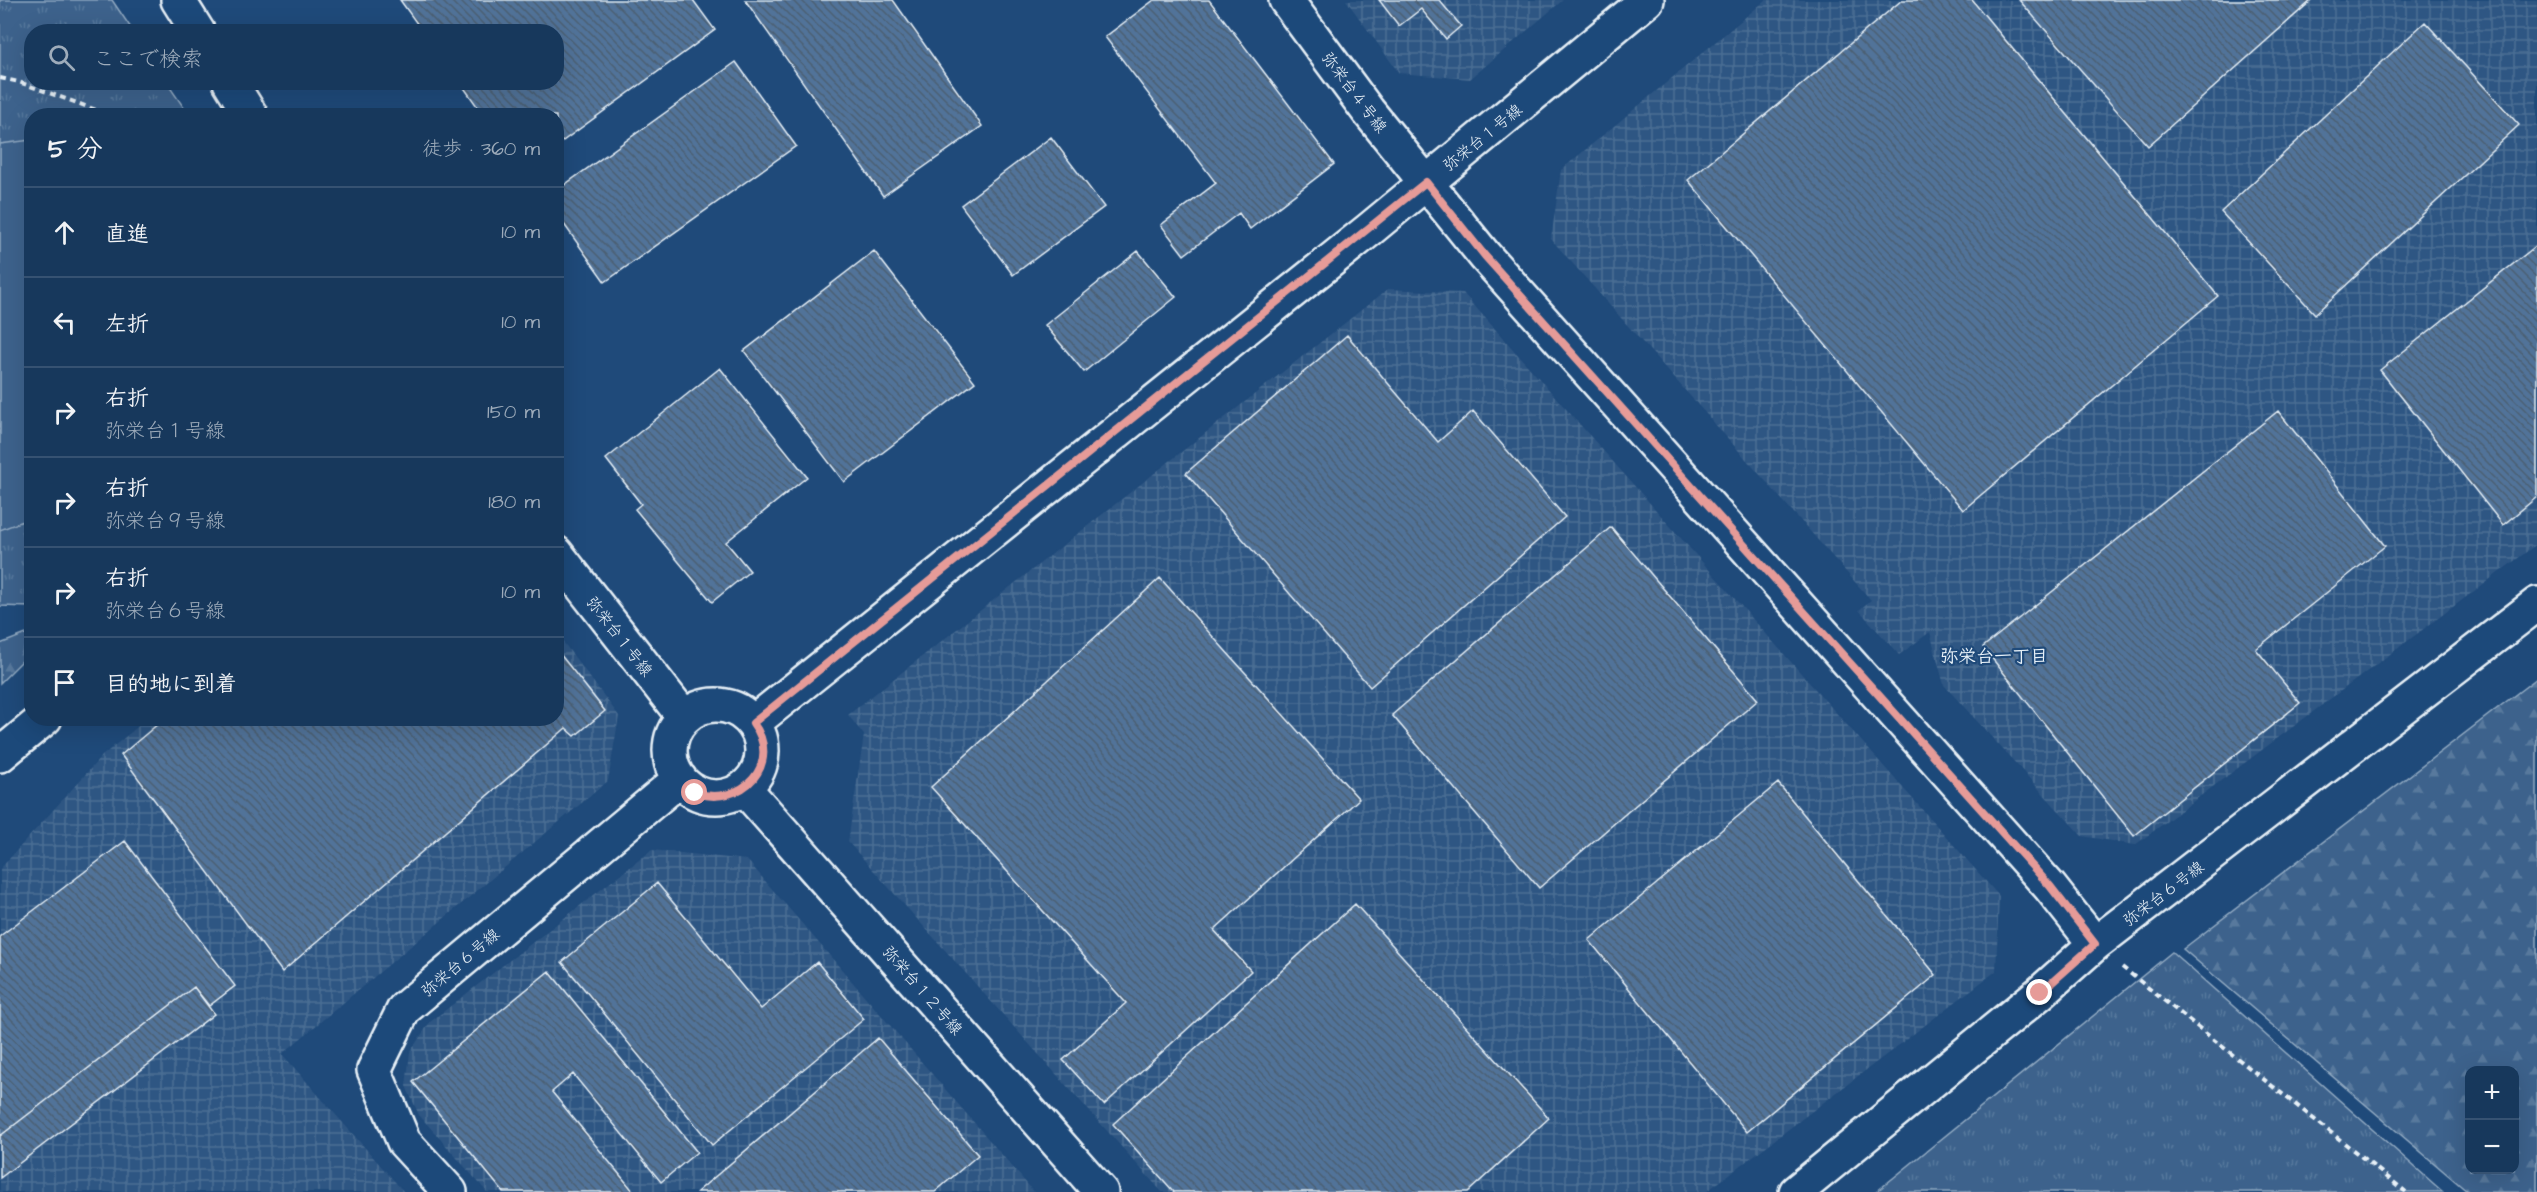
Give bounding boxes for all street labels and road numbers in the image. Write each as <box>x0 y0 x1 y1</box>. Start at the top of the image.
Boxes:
street label: 弥栄台４号線 <box>1317 48 1392 138</box>
street label: 弥栄台１号線 <box>1438 99 1527 177</box>
street label: 弥栄台１号線 <box>581 592 657 681</box>
street label: 弥栄台６号線 <box>2119 856 2209 931</box>
street label: 弥栄台６号線 <box>417 923 504 1002</box>
street label: 弥栄台１２号線 <box>877 941 967 1040</box>

